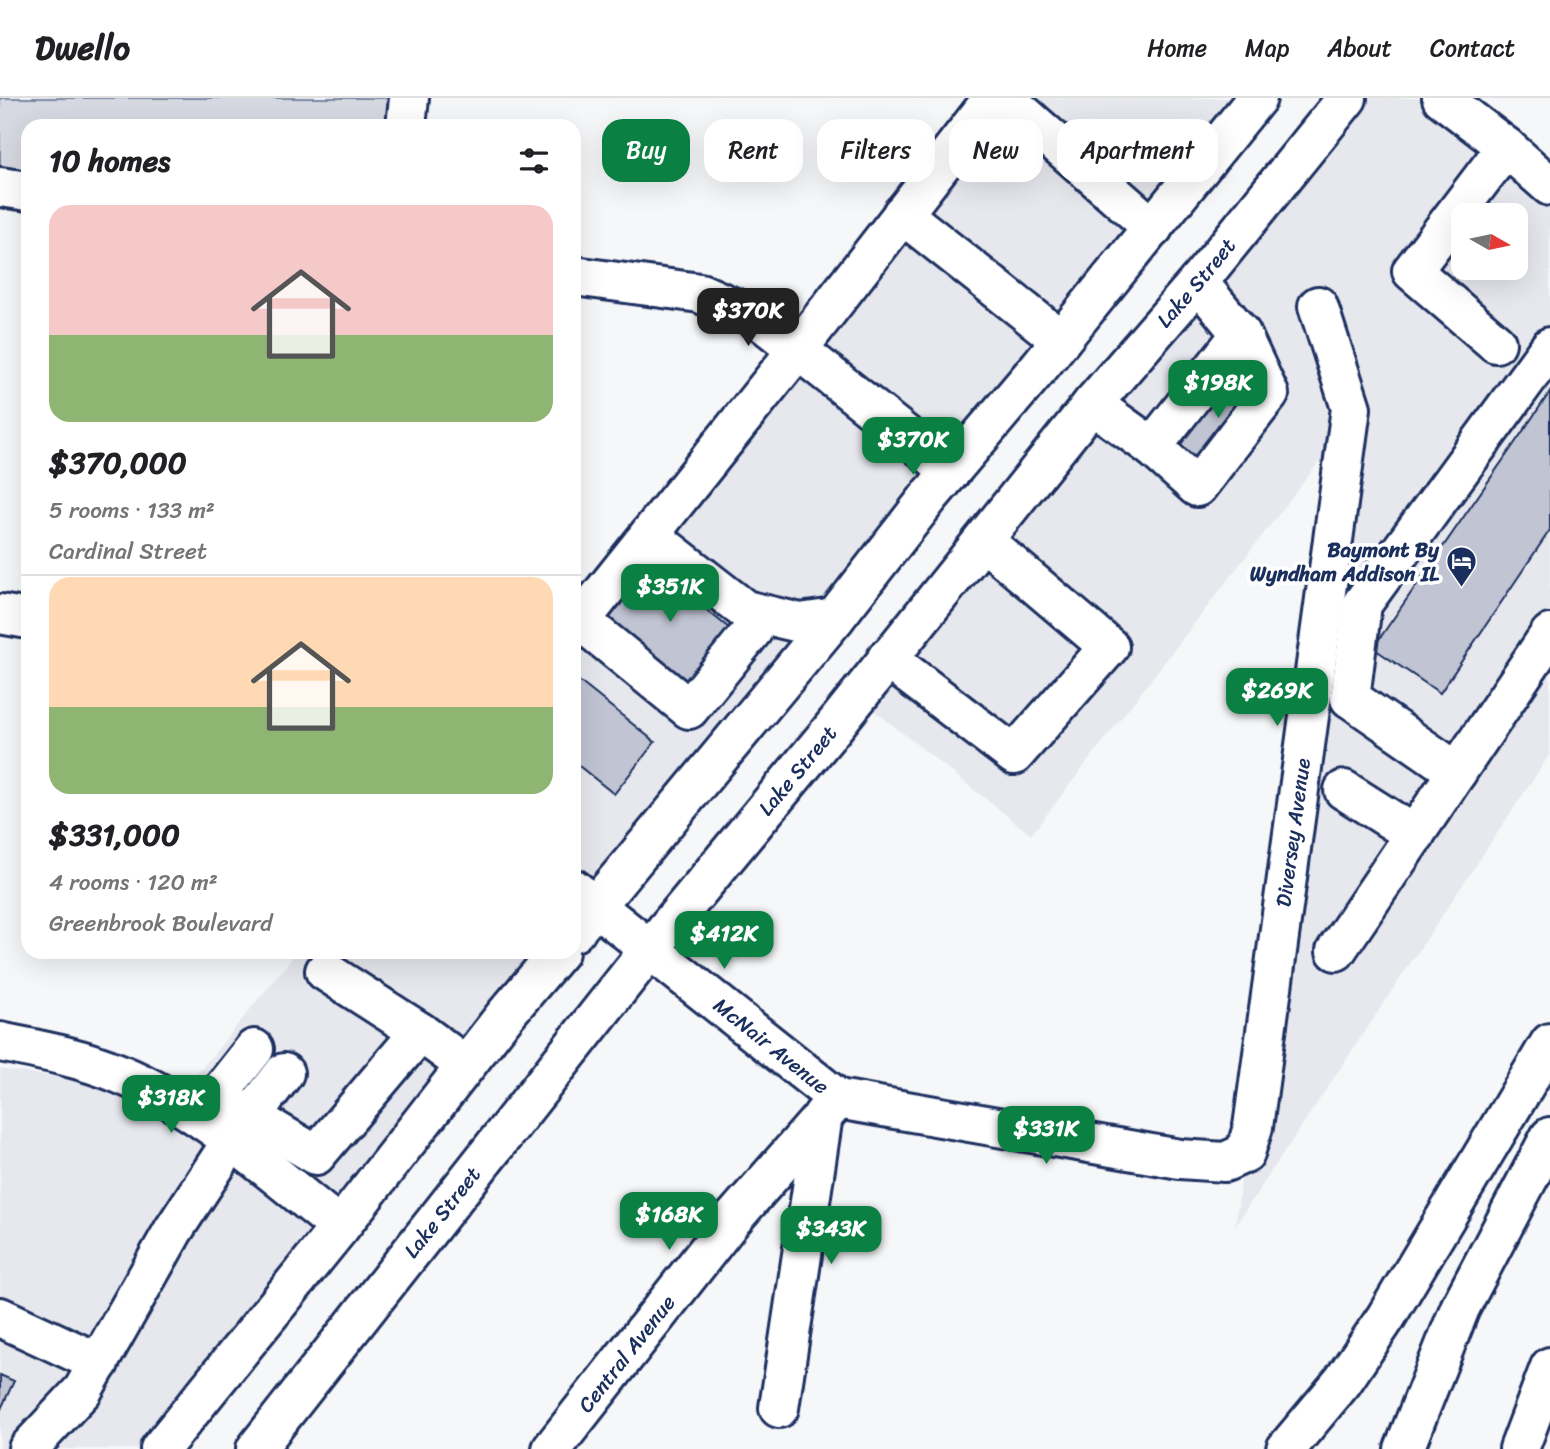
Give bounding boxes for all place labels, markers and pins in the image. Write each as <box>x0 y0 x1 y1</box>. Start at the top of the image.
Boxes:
pin: $370K <box>699 288 797 348</box>
pin: $198K <box>1169 360 1267 420</box>
pin: $370K <box>864 418 962 477</box>
place label: Baymont By Wyndham Addison IL <box>1250 531 1440 593</box>
hotel icon: Baymont By Wyndham Addison IL <box>1445 545 1479 589</box>
pin: $351K <box>621 564 719 624</box>
pin: $269K <box>1228 668 1326 728</box>
pin: $412K <box>675 912 773 971</box>
pin: $318K <box>122 1076 220 1135</box>
pin: $331K <box>997 1107 1095 1166</box>
pin: $168K <box>620 1192 718 1252</box>
pin: $343K <box>782 1206 880 1266</box>

